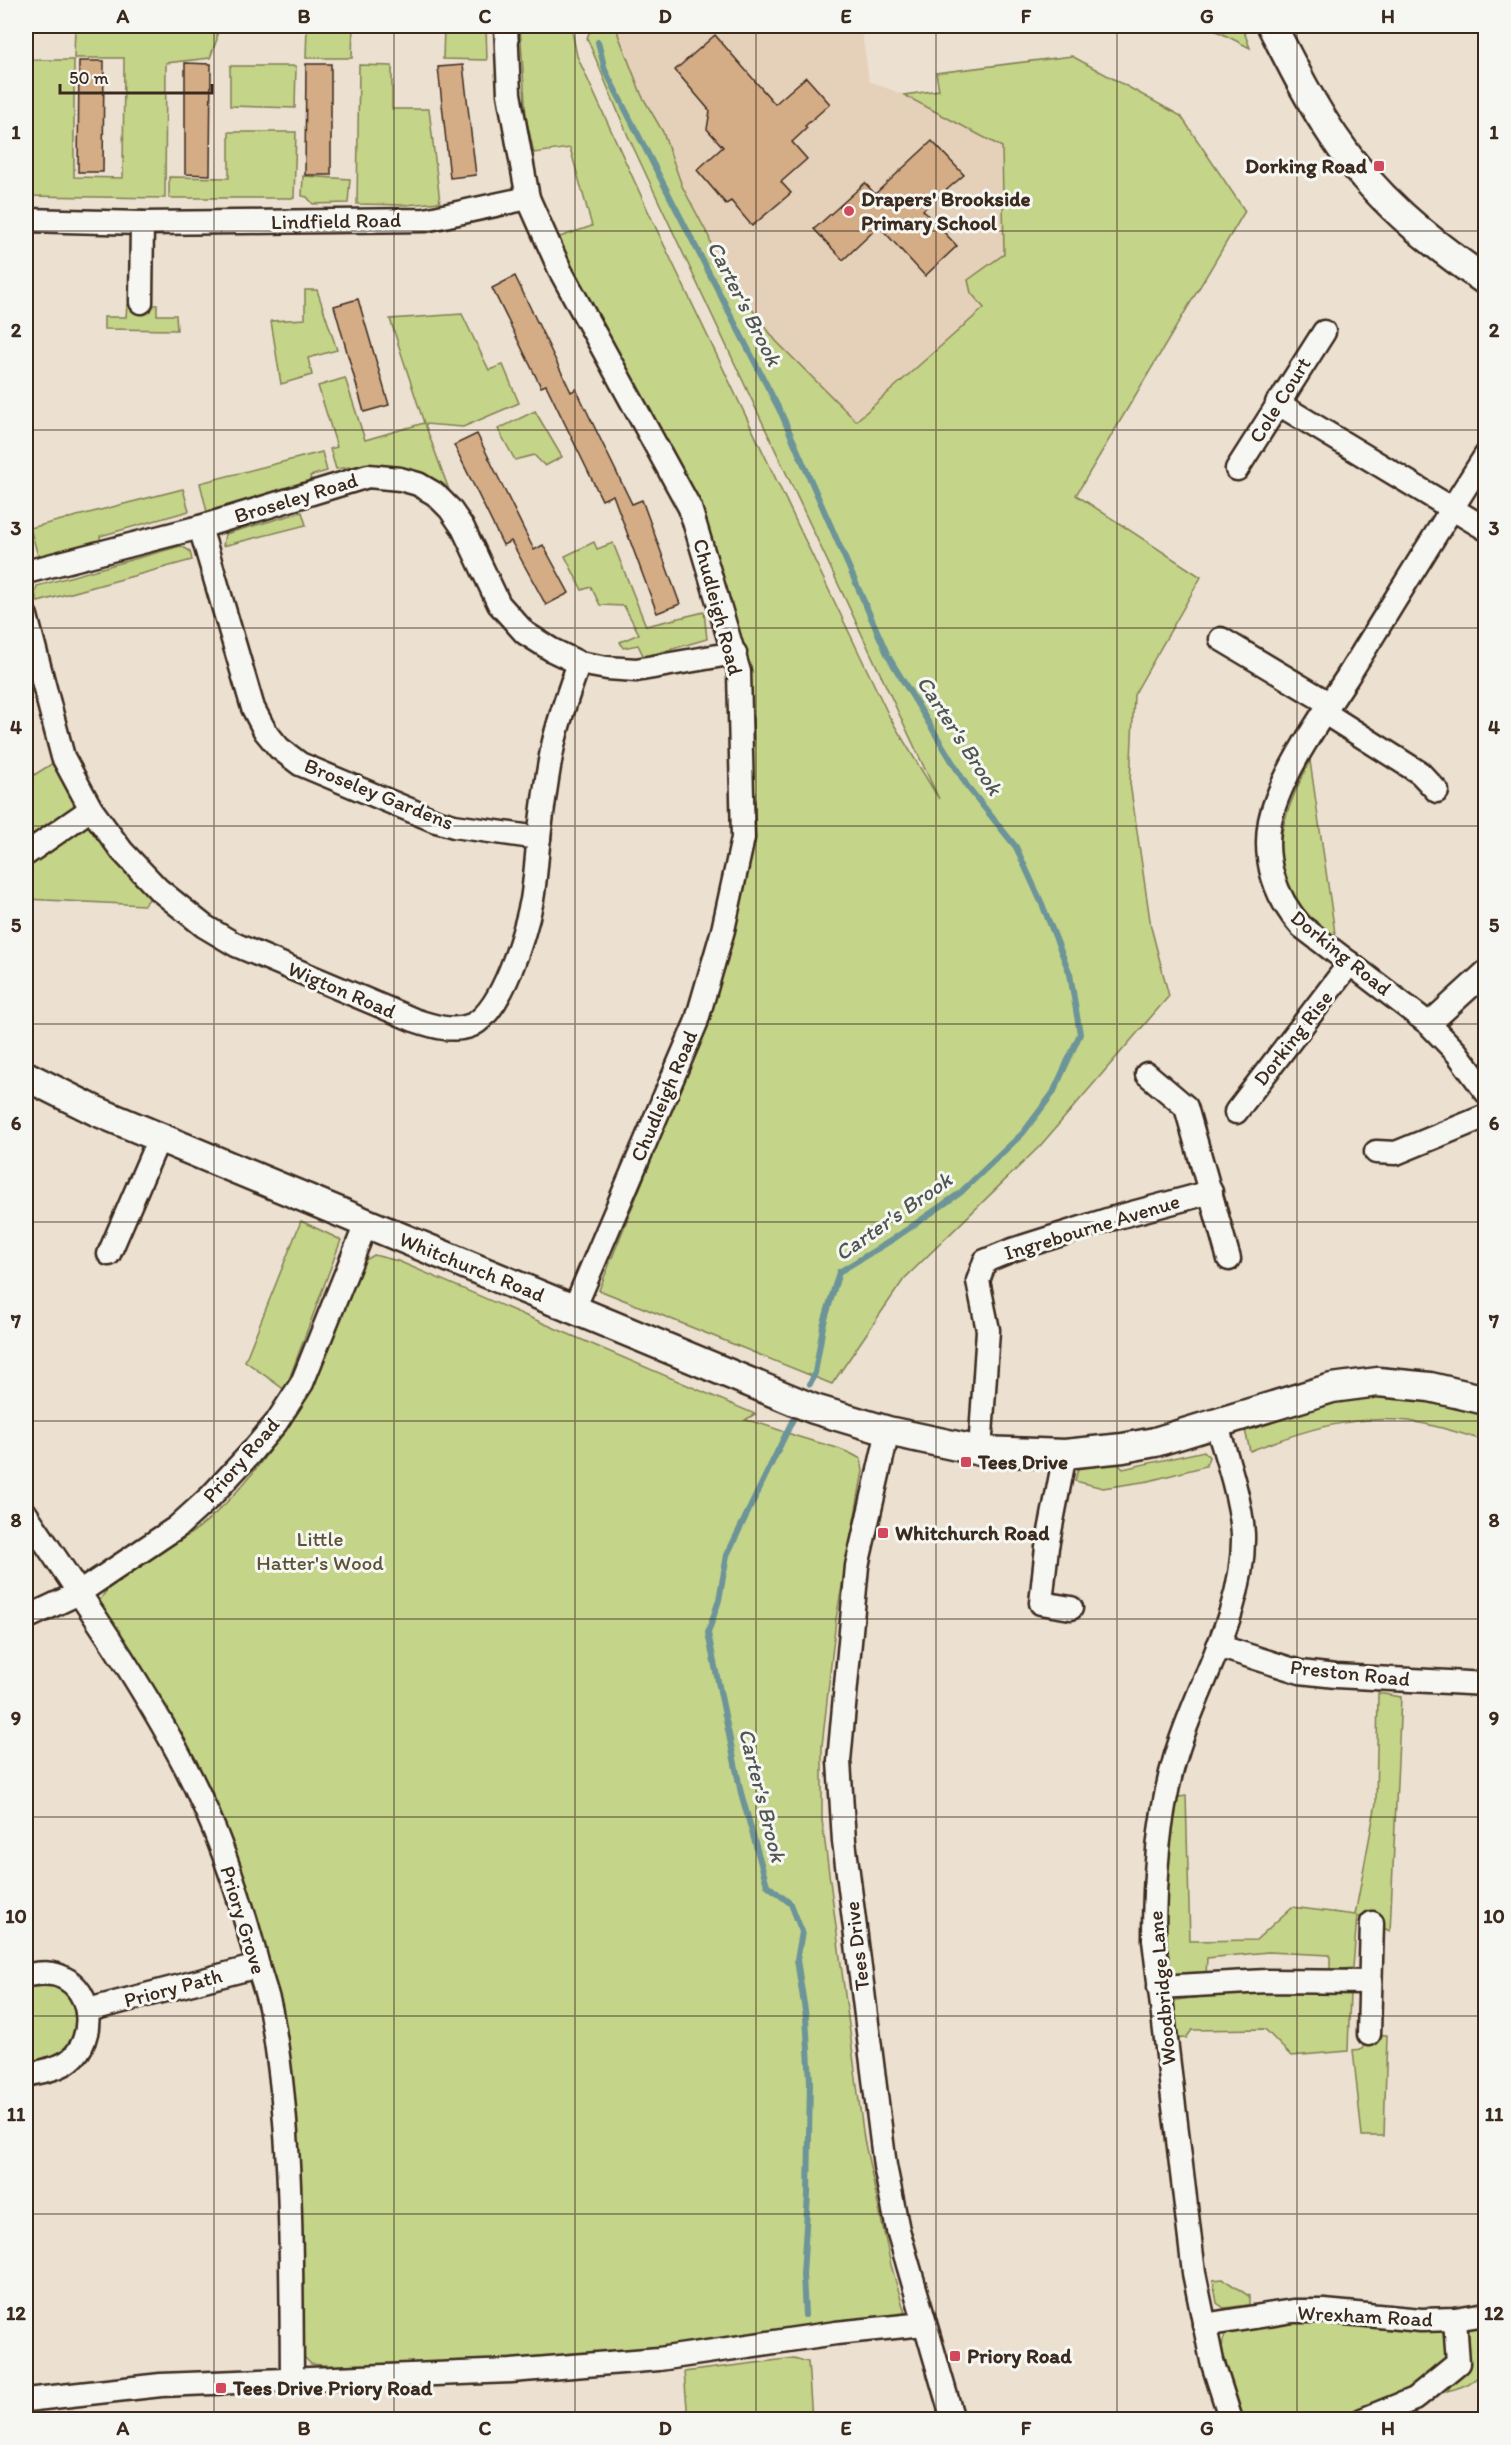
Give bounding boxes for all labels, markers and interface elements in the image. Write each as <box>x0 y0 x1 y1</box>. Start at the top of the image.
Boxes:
text: A <box>116 4 130 28</box>
text: B <box>298 4 311 28</box>
text: C <box>479 4 492 28</box>
text: D <box>658 4 672 28</box>
text: E <box>840 4 852 28</box>
text: F <box>1021 4 1032 28</box>
text: G <box>1200 4 1214 28</box>
text: H <box>1381 4 1395 28</box>
scale bar <box>60 57 212 95</box>
text: 50 m <box>69 67 109 89</box>
text: 1 <box>11 120 21 144</box>
text: 1 <box>1489 120 1499 144</box>
place label: Dorking Road <box>1245 153 1368 179</box>
marker: Dorking Road <box>1372 159 1386 173</box>
place label: Drapers' Brookside Primary School <box>861 186 1031 236</box>
marker: Drapers' Brookside Primary School <box>842 204 856 218</box>
street label: Lindfield Road <box>271 207 401 234</box>
water label: Carter's Brook <box>701 236 788 372</box>
text: 2 <box>11 318 22 342</box>
text: 2 <box>1489 318 1500 342</box>
street label: Cole Court <box>1243 352 1316 447</box>
street label: Broseley Road <box>231 467 360 528</box>
text: 3 <box>11 516 22 540</box>
text: 3 <box>1489 516 1500 540</box>
street label: Chudleigh Road <box>688 536 749 678</box>
water label: Carter's Brook <box>911 670 1009 801</box>
text: 4 <box>10 715 22 739</box>
text: 4 <box>1488 715 1500 739</box>
street label: Broseley Gardens <box>301 752 457 835</box>
street label: Dorking Road <box>1286 905 1397 1001</box>
text: 5 <box>11 913 22 937</box>
text: 5 <box>1489 913 1500 937</box>
street label: Wigton Road <box>284 956 400 1024</box>
street label: Dorking Rise <box>1248 985 1338 1090</box>
street label: Chudleigh Road <box>625 1026 703 1165</box>
text: 6 <box>11 1111 22 1135</box>
text: 6 <box>1489 1111 1500 1135</box>
water label: Carter's Brook <box>829 1165 958 1267</box>
street label: Ingrebourne Avenue <box>1001 1188 1183 1265</box>
street label: Whitchurch Road <box>396 1226 548 1307</box>
text: 7 <box>10 1309 21 1333</box>
text: 7 <box>1488 1309 1499 1333</box>
street label: Priory Road <box>197 1412 285 1507</box>
place label: Tees Drive <box>977 1449 1068 1474</box>
marker: Tees Drive <box>959 1455 973 1469</box>
text: 8 <box>11 1508 22 1532</box>
text: 8 <box>1489 1508 1500 1532</box>
place label: Whitchurch Road <box>895 1520 1050 1545</box>
park label: Little Hatter's Wood <box>256 1526 384 1575</box>
marker: Whitchurch Road <box>876 1526 890 1540</box>
street label: Preston Road <box>1289 1654 1411 1691</box>
text: 9 <box>11 1706 21 1730</box>
text: 9 <box>1489 1706 1499 1730</box>
water label: Carter's Brook <box>733 1725 793 1866</box>
street label: Priory Grove <box>215 1863 272 1977</box>
street label: Tees Drive <box>839 1900 874 1992</box>
text: 10 <box>5 1904 27 1928</box>
text: 10 <box>1483 1904 1505 1928</box>
street label: Woodbridge Lane <box>1142 1910 1181 2066</box>
street label: Priory Path <box>121 1962 225 2013</box>
text: 11 <box>7 2102 26 2126</box>
text: 11 <box>1485 2102 1504 2126</box>
street label: Wrexham Road <box>1297 2299 1433 2332</box>
text: 12 <box>6 2301 26 2325</box>
text: 12 <box>1484 2301 1504 2325</box>
place label: Priory Road <box>967 2343 1072 2369</box>
marker: Priory Road <box>948 2349 962 2363</box>
place label: Tees Drive Priory Road <box>232 2375 433 2401</box>
marker: Tees Drive Priory Road <box>214 2381 228 2395</box>
text: A <box>116 2416 130 2440</box>
text: B <box>298 2416 311 2440</box>
text: C <box>479 2416 492 2440</box>
text: D <box>658 2416 672 2440</box>
text: E <box>840 2416 852 2440</box>
text: F <box>1021 2416 1032 2440</box>
text: G <box>1200 2416 1214 2440</box>
text: H <box>1381 2416 1395 2440</box>

